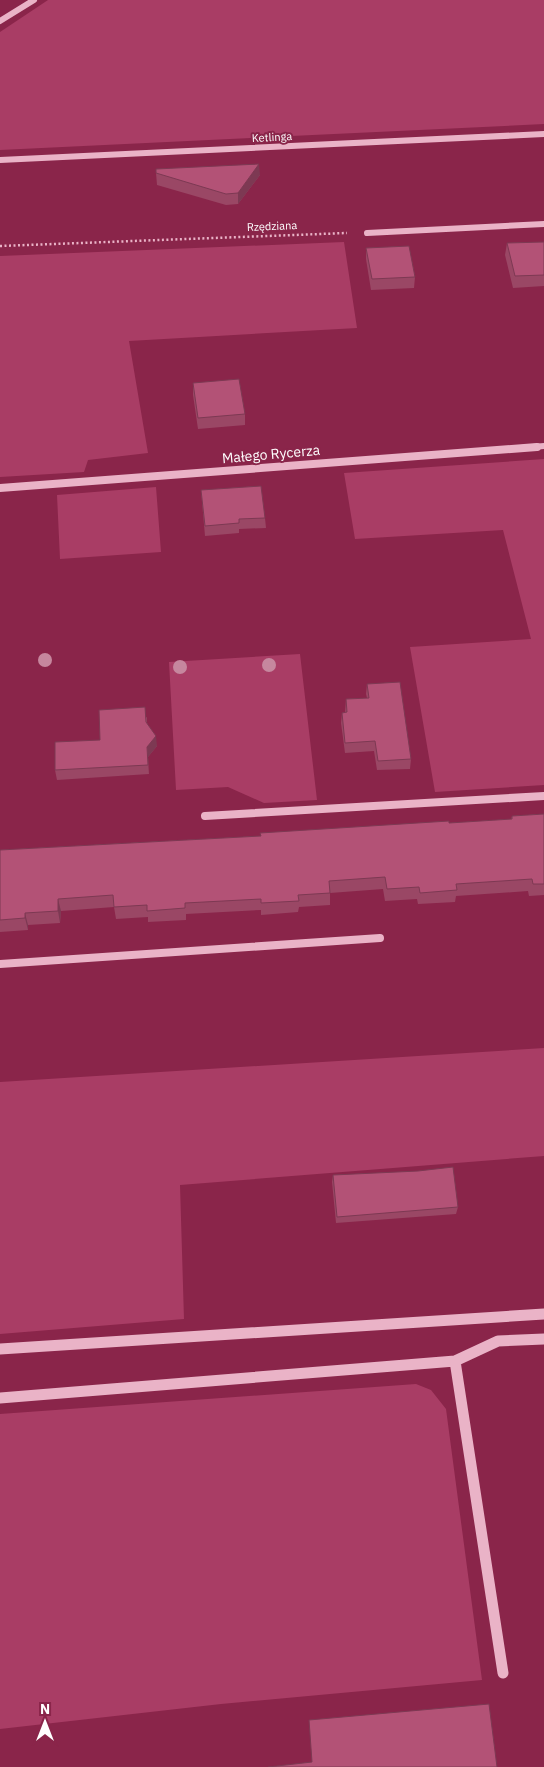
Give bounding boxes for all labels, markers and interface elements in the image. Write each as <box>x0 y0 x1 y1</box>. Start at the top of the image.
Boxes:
street label: Ketlinga <box>252 129 293 145</box>
street label: Rzędziana <box>247 218 298 234</box>
street label: Małego Rycerza <box>221 441 321 467</box>
north arrow <box>20 1697 70 1747</box>
text: N <box>40 1700 50 1718</box>

